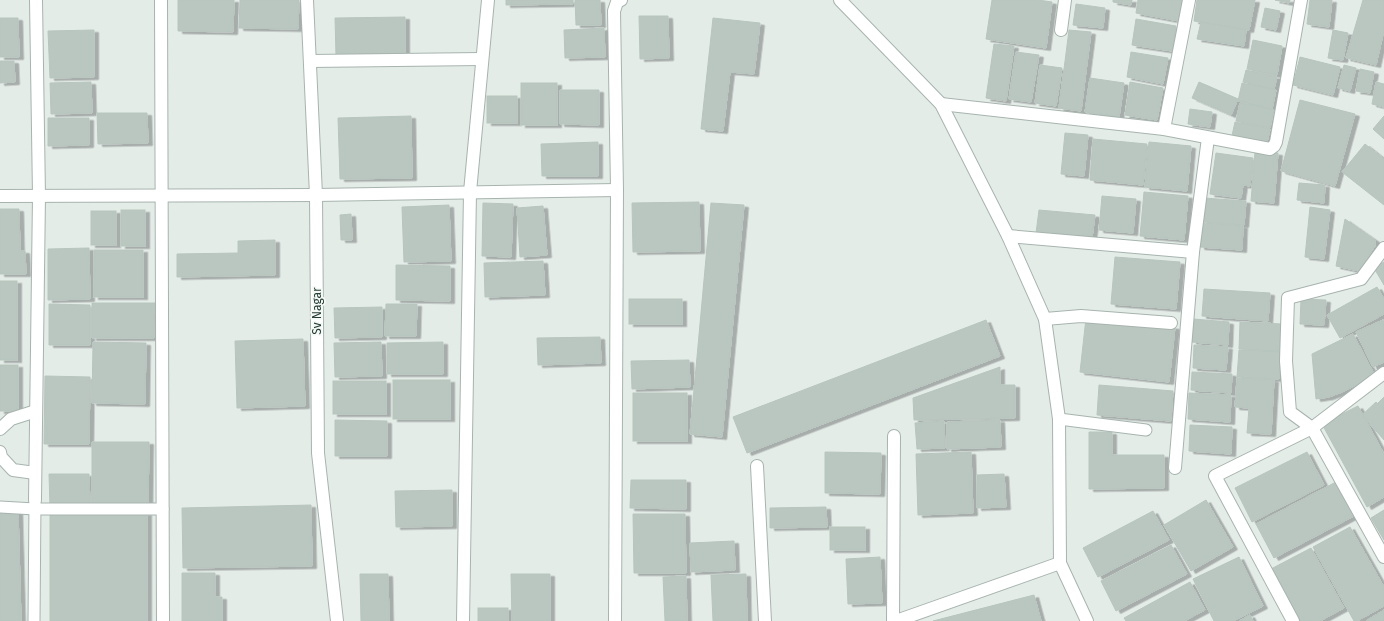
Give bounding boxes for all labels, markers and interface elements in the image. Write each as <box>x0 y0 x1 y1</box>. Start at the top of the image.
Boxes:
street label: Sv Nagar <box>310 287 324 335</box>

